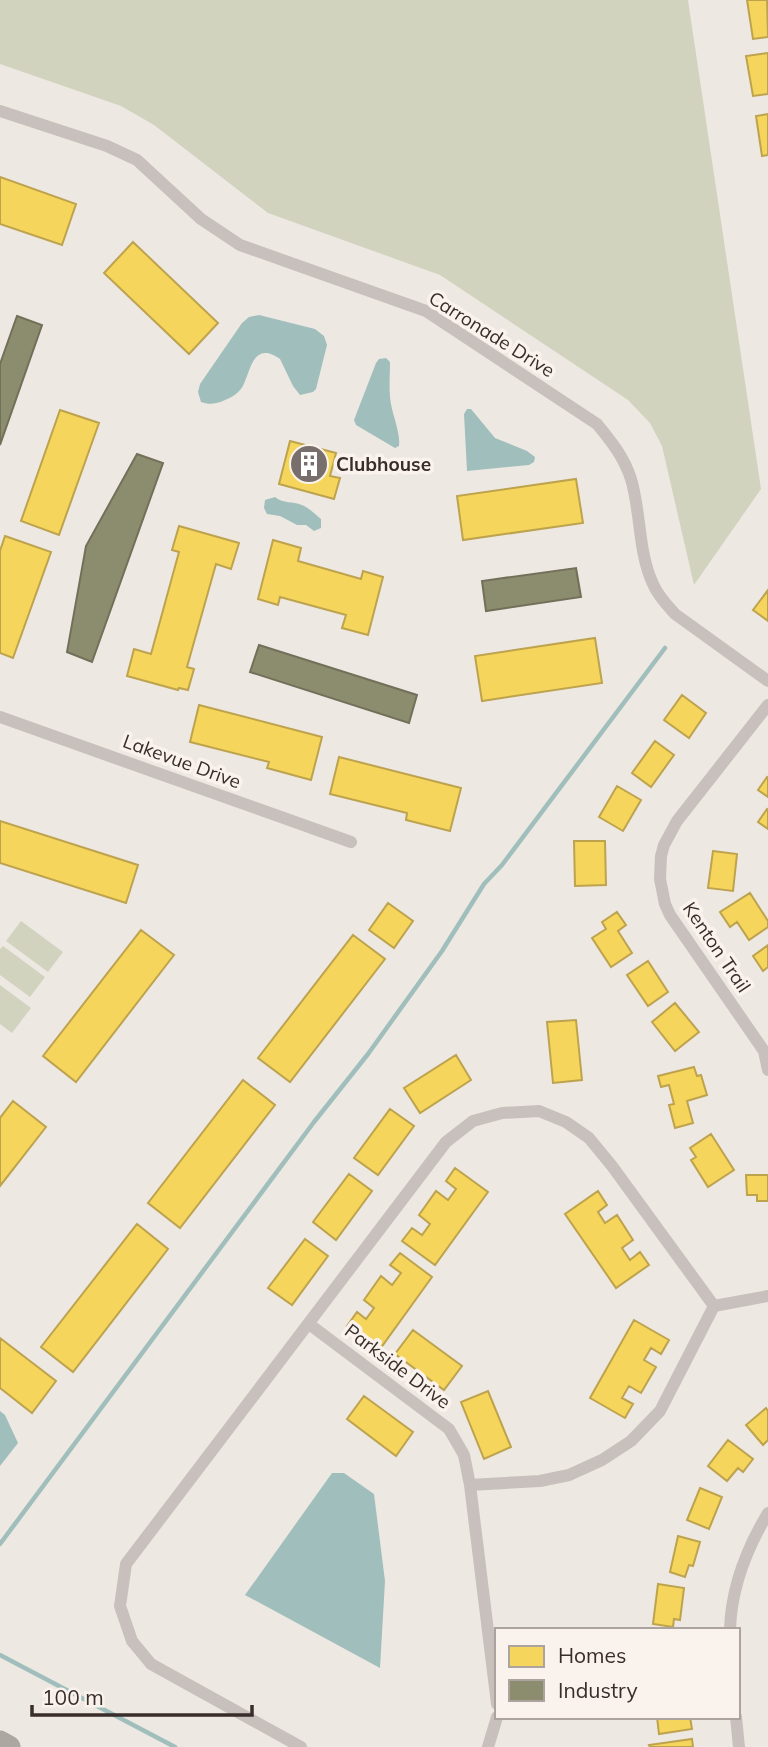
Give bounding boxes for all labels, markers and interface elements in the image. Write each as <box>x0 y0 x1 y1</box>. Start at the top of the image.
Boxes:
street label: Carronade Drive <box>425 286 559 382</box>
building icon: Clubhouse <box>288 443 330 485</box>
place label: Clubhouse <box>336 452 431 476</box>
street label: Lakevue Drive <box>120 729 244 793</box>
street label: Kenton Trail <box>678 897 756 997</box>
street label: Parkside Drive <box>340 1318 456 1414</box>
legend <box>495 1628 740 1719</box>
text: Homes <box>558 1642 626 1668</box>
scale bar <box>32 1674 252 1718</box>
text: Industry <box>558 1677 638 1703</box>
text: 100 m <box>42 1684 104 1710</box>

